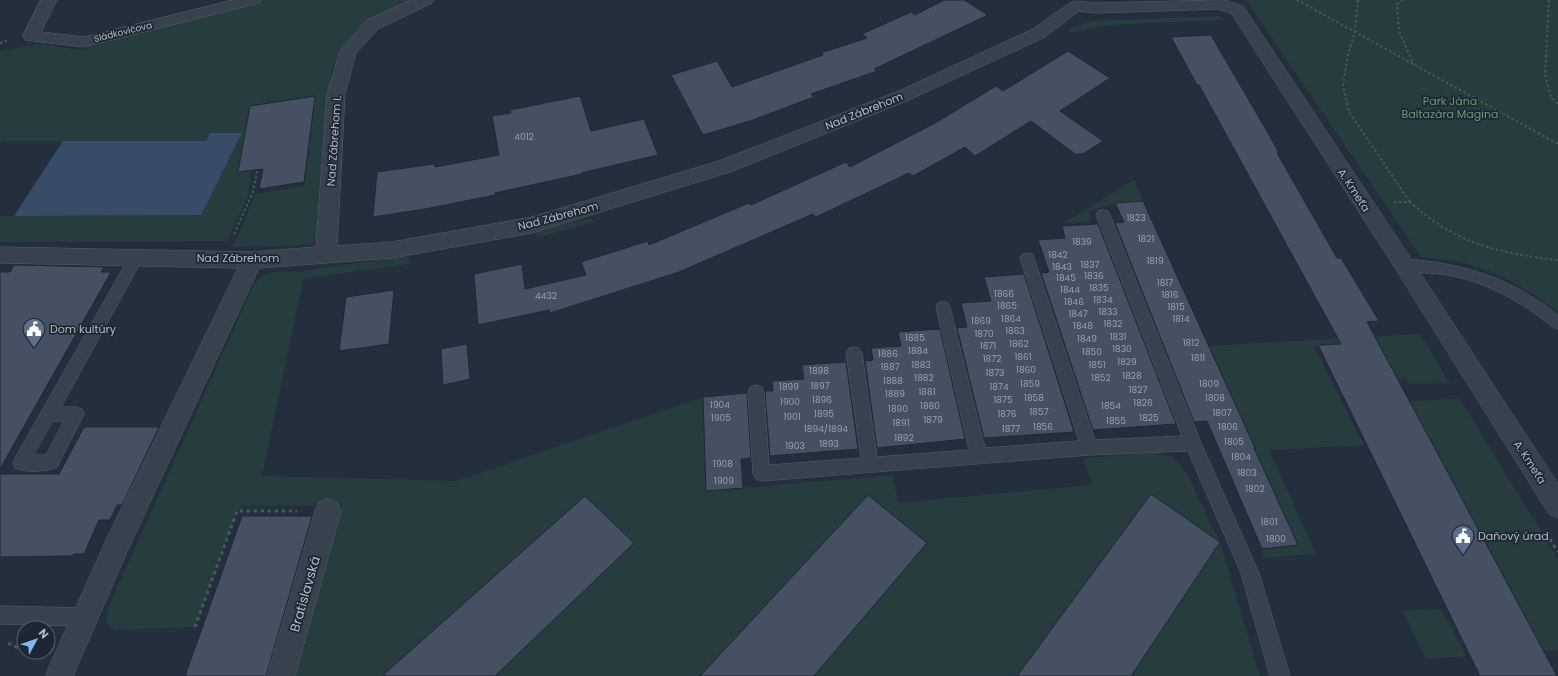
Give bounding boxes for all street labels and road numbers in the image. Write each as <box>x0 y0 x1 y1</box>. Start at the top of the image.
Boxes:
street label: Sládkovičova <box>93 19 153 45</box>
street label: Nad Zábrehom <box>823 88 905 134</box>
street label: Nad Zábrehom I. <box>323 95 345 187</box>
street label: A. Kmeťa <box>1334 165 1374 215</box>
street label: Nad Zábrehom <box>516 198 600 234</box>
street label: Nad Zábrehom <box>197 250 279 266</box>
street label: A. Kmeťa <box>1510 437 1550 487</box>
street label: Bratislavská <box>285 554 325 634</box>

